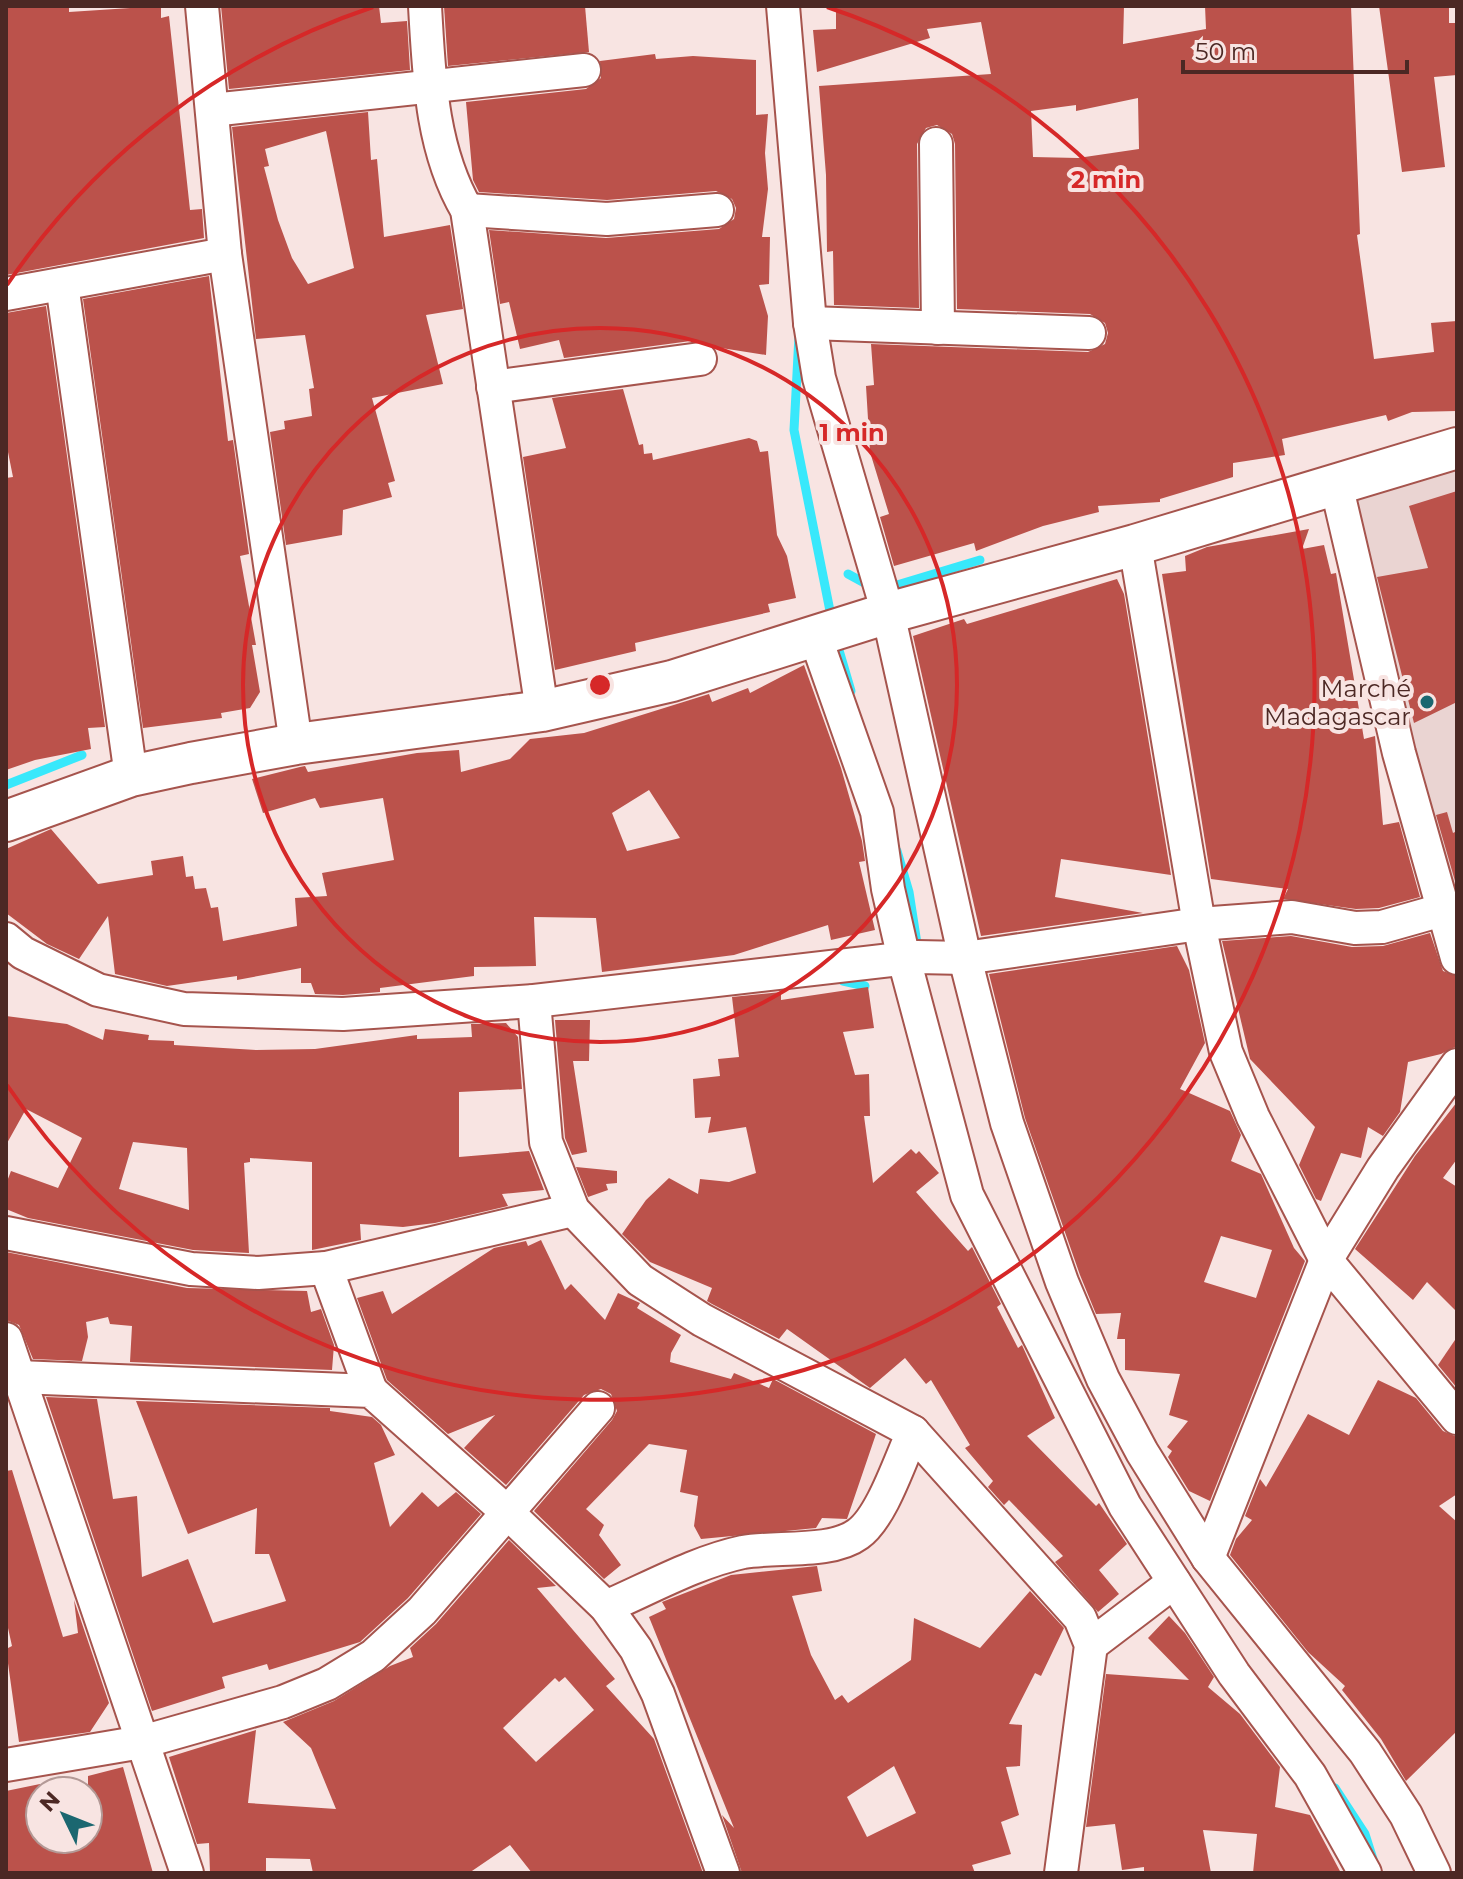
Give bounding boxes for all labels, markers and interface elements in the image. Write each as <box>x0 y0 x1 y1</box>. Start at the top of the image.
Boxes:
scale bar <box>1183 24 1407 74</box>
text: 50 m <box>1195 37 1256 66</box>
text: 2 min <box>1071 165 1141 194</box>
text: 1 min <box>819 418 885 447</box>
centre of rings <box>586 671 614 699</box>
place label: Marché Madagascar <box>1264 674 1411 731</box>
marker: Marché Madagascar <box>1418 693 1436 711</box>
north arrow <box>24 1775 104 1855</box>
text: N <box>34 1786 66 1817</box>

